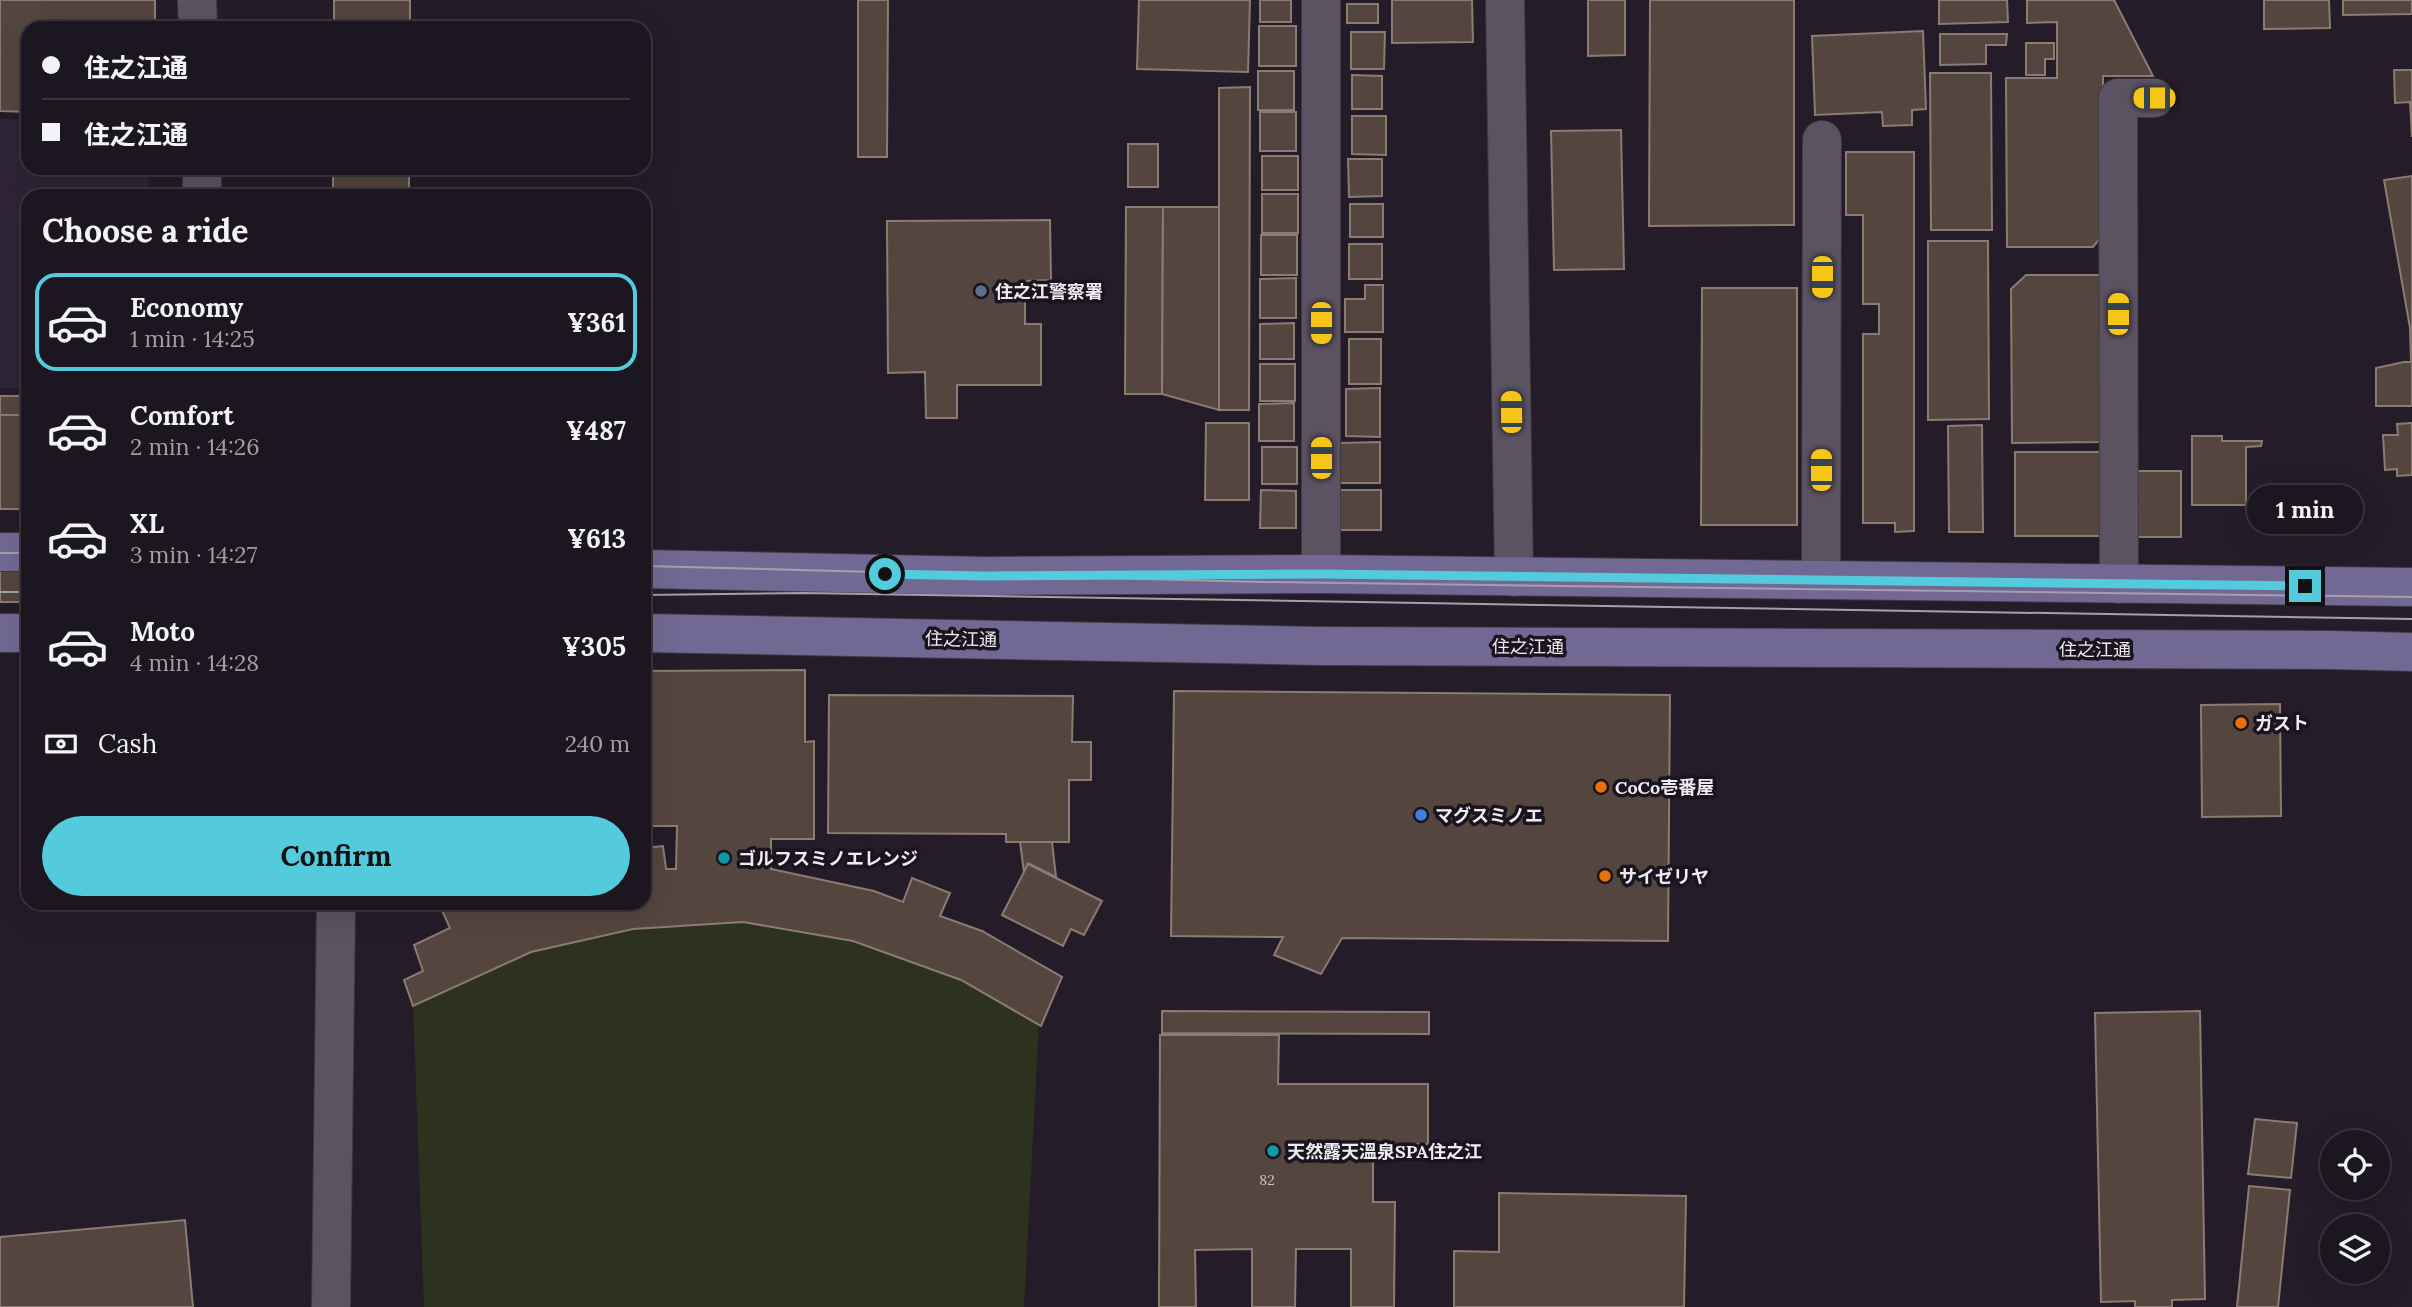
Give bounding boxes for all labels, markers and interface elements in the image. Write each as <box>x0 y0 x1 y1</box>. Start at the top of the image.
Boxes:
text: 住之江通 <box>84 51 188 84</box>
car <box>2134 88 2176 109</box>
text: 住之江通 <box>84 118 188 151</box>
text: Choose a ride <box>42 210 249 251</box>
car <box>1812 256 1833 298</box>
place label: 住之江警察署 <box>995 280 1103 303</box>
marker: 住之江警察署 <box>973 283 989 299</box>
icon: car <box>46 291 109 354</box>
text: Economy <box>130 291 243 324</box>
car <box>2108 293 2129 335</box>
car <box>1311 302 1332 344</box>
text: ¥361 <box>567 306 626 339</box>
text: 1 min · 14:25 <box>130 324 255 353</box>
car <box>1501 391 1522 433</box>
icon: car <box>46 399 109 462</box>
text: Comfort <box>130 399 234 432</box>
text: ¥487 <box>566 414 626 447</box>
text: 2 min · 14:26 <box>130 432 259 461</box>
car <box>1311 437 1332 479</box>
car <box>1811 449 1832 491</box>
callout: 1 min <box>2247 484 2363 534</box>
text: 1 min <box>2276 495 2334 524</box>
icon: car <box>46 507 109 570</box>
text: XL <box>130 507 164 540</box>
text: ¥613 <box>567 522 626 555</box>
text: 3 min · 14:27 <box>130 540 257 569</box>
route start <box>869 558 901 590</box>
route end <box>2289 570 2321 602</box>
icon: car <box>46 615 109 678</box>
text: Moto <box>130 615 195 648</box>
street label: 住之江通 <box>925 627 997 651</box>
text: ¥305 <box>562 630 626 663</box>
street label: 住之江通 <box>1492 635 1564 658</box>
street label: 住之江通 <box>2059 638 2131 661</box>
text: 4 min · 14:28 <box>130 648 259 677</box>
place label: ガスト <box>2255 712 2309 735</box>
marker: ガスト <box>2233 715 2249 731</box>
icon: cash <box>42 725 80 763</box>
text: Cash <box>98 727 157 760</box>
text: 240 m <box>565 729 630 758</box>
place label: CoCo壱番屋 <box>1615 776 1714 799</box>
marker: CoCo壱番屋 <box>1593 779 1609 795</box>
place label: マグスミノエ <box>1435 804 1543 827</box>
marker: マグスミノエ <box>1413 807 1429 823</box>
button: Confirm <box>42 816 630 896</box>
place label: ゴルフスミノエレンジ <box>738 847 918 870</box>
marker: ゴルフスミノエレンジ <box>716 850 732 866</box>
place label: サイゼリヤ <box>1619 865 1709 888</box>
marker: サイゼリヤ <box>1597 868 1613 884</box>
map controls <box>2320 1130 2390 1284</box>
button: locate <box>2320 1130 2390 1200</box>
place label: 天然露天溫泉SPA住之江 <box>1287 1140 1482 1163</box>
marker: 天然露天溫泉SPA住之江 <box>1265 1143 1281 1159</box>
house number: 82 <box>1259 1171 1275 1189</box>
button: layers <box>2320 1214 2390 1284</box>

